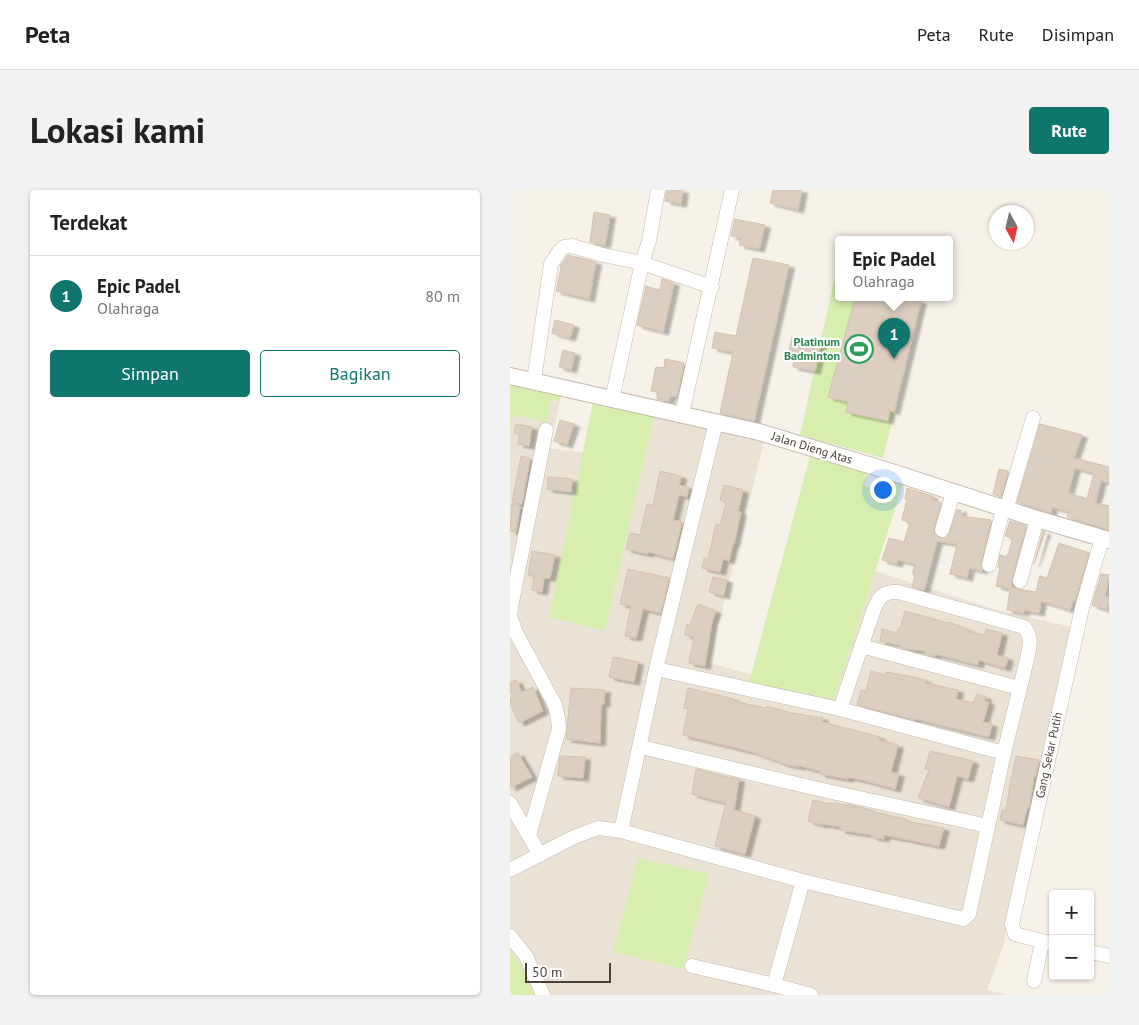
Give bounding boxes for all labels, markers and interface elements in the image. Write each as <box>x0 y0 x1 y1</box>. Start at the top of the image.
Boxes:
text: Peta <box>25 19 70 50</box>
text: Peta <box>917 23 951 46</box>
text: Rute <box>979 23 1014 46</box>
text: Disimpan <box>1042 23 1114 46</box>
text: Lokasi kami <box>30 107 205 153</box>
button: Rute <box>1029 107 1109 154</box>
north arrow <box>989 205 1034 250</box>
text: Terdekat <box>50 209 127 236</box>
popup <box>835 236 953 301</box>
text: Epic Padel <box>852 247 936 271</box>
text: Olahraga <box>852 271 915 291</box>
text: Epic Padel <box>97 274 180 298</box>
text: 1 <box>61 286 71 306</box>
text: 80 m <box>425 286 460 306</box>
text: Olahraga <box>97 298 159 318</box>
pin: 1 <box>878 318 910 359</box>
place label: Platinum Badminton <box>784 334 840 363</box>
sports icon: Platinum Badminton <box>844 334 874 364</box>
button: Simpan <box>50 350 250 397</box>
button: Bagikan <box>260 350 460 397</box>
street label: Jalan Dieng Atas <box>769 428 854 467</box>
your location <box>870 477 896 503</box>
street label: Gang Sekar Putih <box>1032 711 1065 799</box>
map controls <box>1049 890 1094 980</box>
button: + <box>1049 890 1094 935</box>
button: − <box>1049 935 1094 980</box>
scale bar <box>525 960 611 983</box>
text: 50 m <box>532 963 562 981</box>

